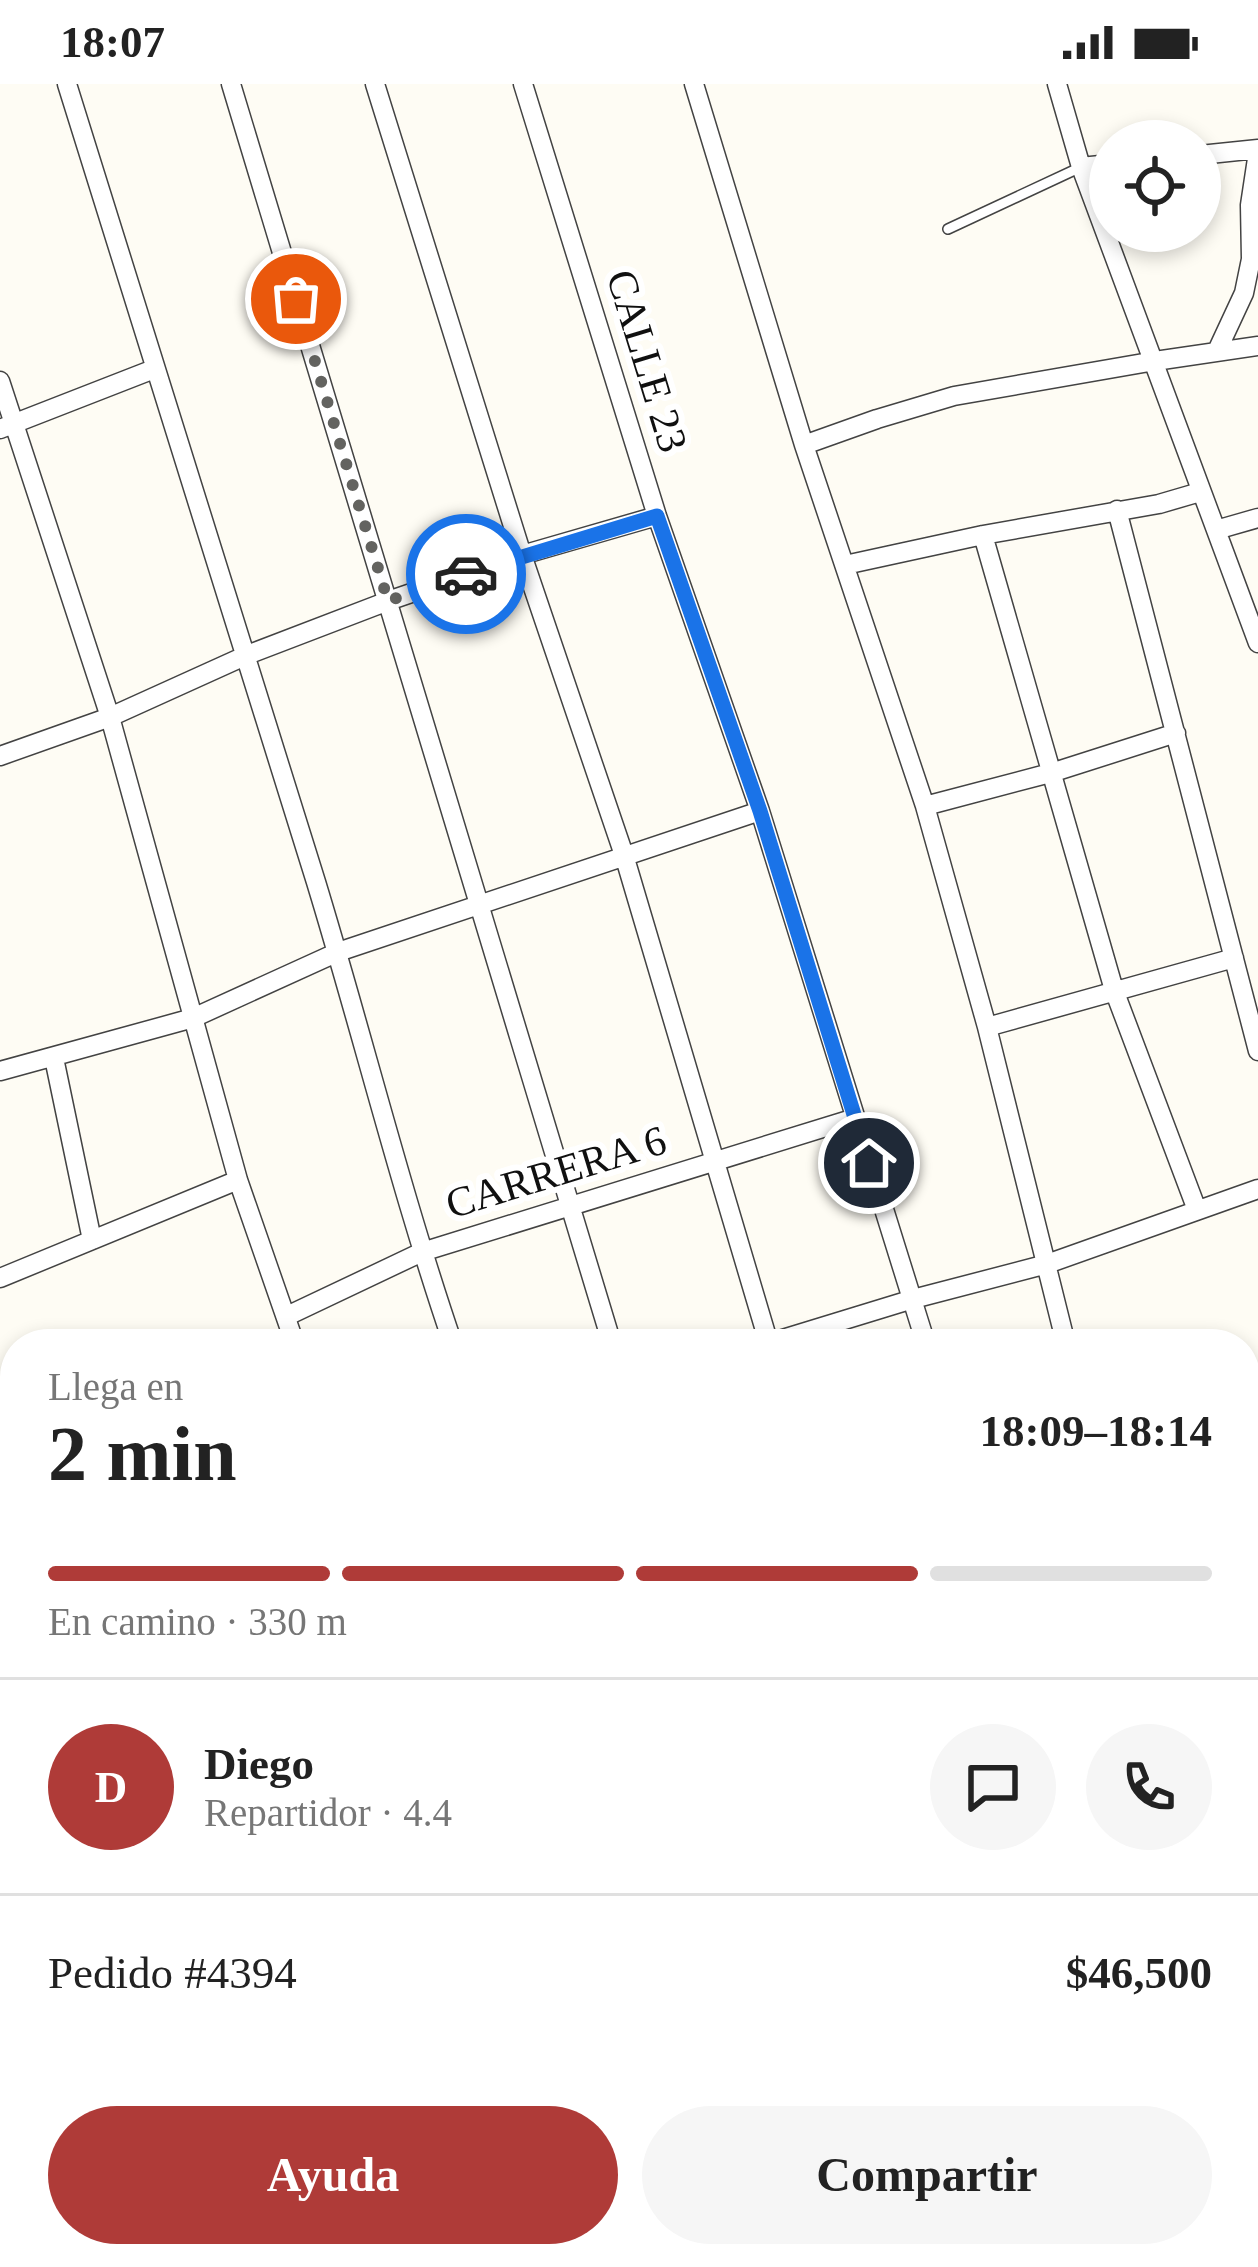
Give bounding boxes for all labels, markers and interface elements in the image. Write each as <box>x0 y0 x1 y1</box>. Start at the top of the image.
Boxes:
text: 18:07 <box>60 17 165 67</box>
map controls <box>1089 120 1221 252</box>
button: locate <box>1089 120 1221 252</box>
pin <box>245 248 347 350</box>
street label: CALLE 23 <box>598 264 696 458</box>
icon: bag <box>263 266 329 332</box>
courier <box>406 514 526 634</box>
icon: car <box>433 541 499 607</box>
pin <box>818 1112 920 1214</box>
street label: CARRERA 6 <box>440 1117 672 1227</box>
icon: home <box>836 1130 902 1196</box>
text: Llega en <box>48 1365 183 1408</box>
text: 18:09–18:14 <box>980 1406 1212 1456</box>
text: 2 min <box>48 1410 237 1497</box>
text: En camino · 330 m <box>48 1600 347 1643</box>
button: chat <box>930 1724 1056 1850</box>
button: phone <box>1086 1724 1212 1850</box>
text: Diego <box>204 1739 314 1789</box>
text: D <box>95 1762 127 1812</box>
text: Repartidor · 4.4 <box>204 1791 452 1834</box>
text: Pedido #4394 <box>48 1948 297 1998</box>
text: $46,500 <box>1066 1948 1212 1998</box>
button: Ayuda <box>48 2106 618 2244</box>
button: Compartir <box>642 2106 1212 2244</box>

